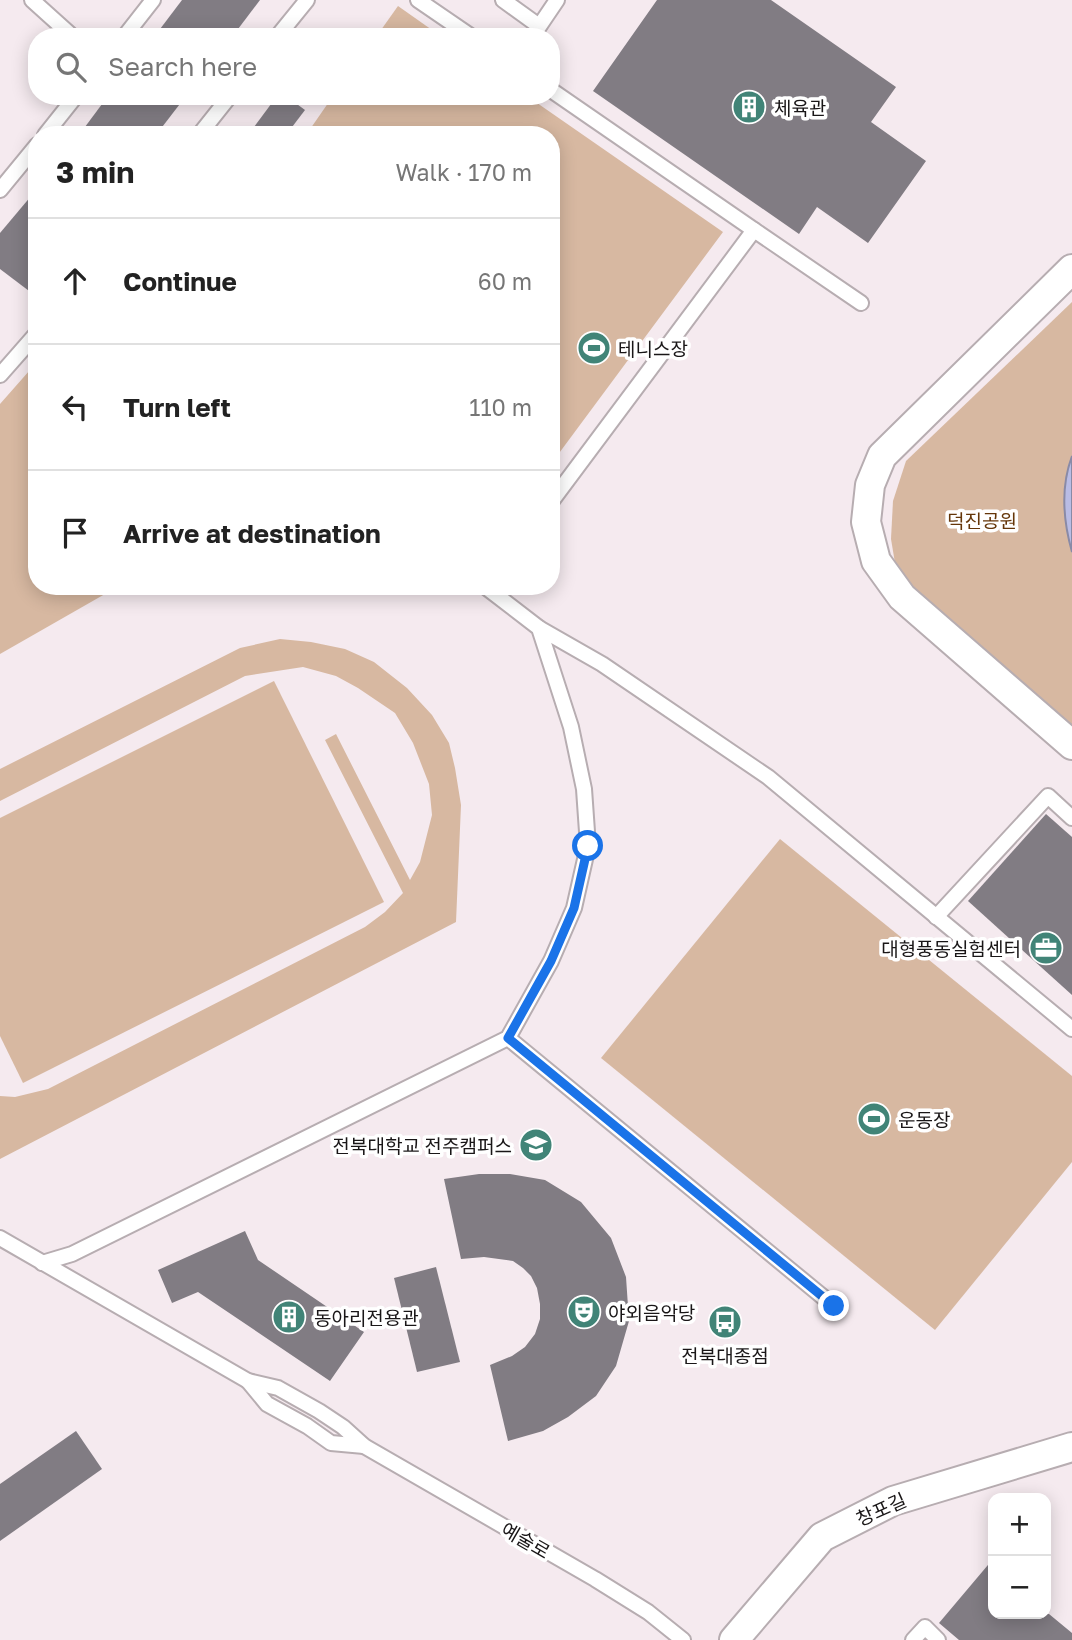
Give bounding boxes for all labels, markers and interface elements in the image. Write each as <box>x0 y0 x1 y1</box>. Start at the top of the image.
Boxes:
search box <box>28 28 560 105</box>
icon: search <box>52 48 90 86</box>
text: Search here <box>108 51 257 82</box>
building icon: 체육관 <box>730 88 768 126</box>
place label: 체육관 <box>774 96 826 119</box>
text: 3 min <box>56 154 134 190</box>
text: Walk · 170 m <box>395 158 532 186</box>
icon: ahead <box>56 262 94 300</box>
text: Continue <box>123 266 237 297</box>
text: 60 m <box>478 267 532 295</box>
sports icon: 테니스장 <box>575 329 613 367</box>
place label: 테니스장 <box>618 337 688 360</box>
icon: left <box>56 388 94 426</box>
text: Turn left <box>123 392 231 423</box>
text: 110 m <box>469 393 532 421</box>
park label: 덕진공원 <box>947 509 1017 532</box>
icon: arrive <box>56 514 94 552</box>
text: Arrive at destination <box>123 518 381 549</box>
route start <box>572 830 603 861</box>
office icon: 대형풍동실험센터 <box>1027 929 1065 967</box>
place label: 대형풍동실험센터 <box>881 937 1021 960</box>
sports icon: 운동장 <box>855 1100 893 1138</box>
place label: 운동장 <box>898 1108 950 1131</box>
school or university icon: 전북대학교 전주캠퍼스 <box>517 1126 555 1164</box>
place label: 전북대학교 전주캠퍼스 <box>332 1134 512 1157</box>
route end <box>818 1290 849 1321</box>
theatre icon: 야외음악당 <box>565 1293 603 1331</box>
building icon: 동아리전용관 <box>270 1298 308 1336</box>
place label: 야외음악당 <box>608 1301 695 1324</box>
bus stop icon: 전북대종점 <box>706 1303 744 1341</box>
place label: 동아리전용관 <box>314 1306 419 1329</box>
place label: 전북대종점 <box>681 1344 769 1367</box>
street label: 창포길 <box>852 1488 910 1530</box>
map controls <box>988 1493 1051 1619</box>
button: + <box>988 1493 1051 1556</box>
street label: 예술로 <box>498 1517 554 1563</box>
button: − <box>988 1556 1051 1619</box>

